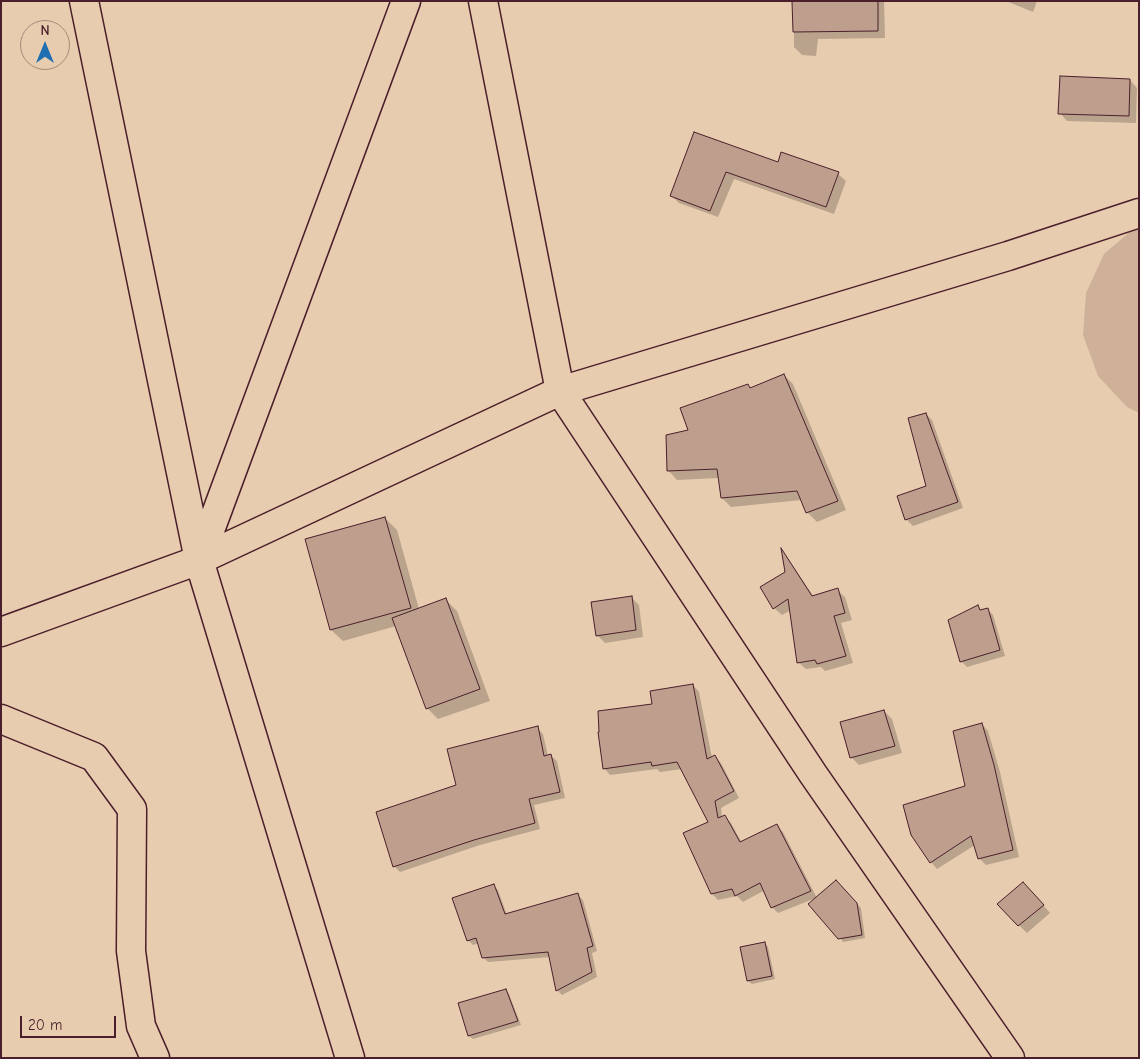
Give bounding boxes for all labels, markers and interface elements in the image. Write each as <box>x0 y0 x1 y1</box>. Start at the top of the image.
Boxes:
north arrow <box>20 20 70 70</box>
text: N <box>40 22 50 39</box>
scale bar <box>22 1006 119 1038</box>
text: 20 m <box>28 1016 62 1034</box>

